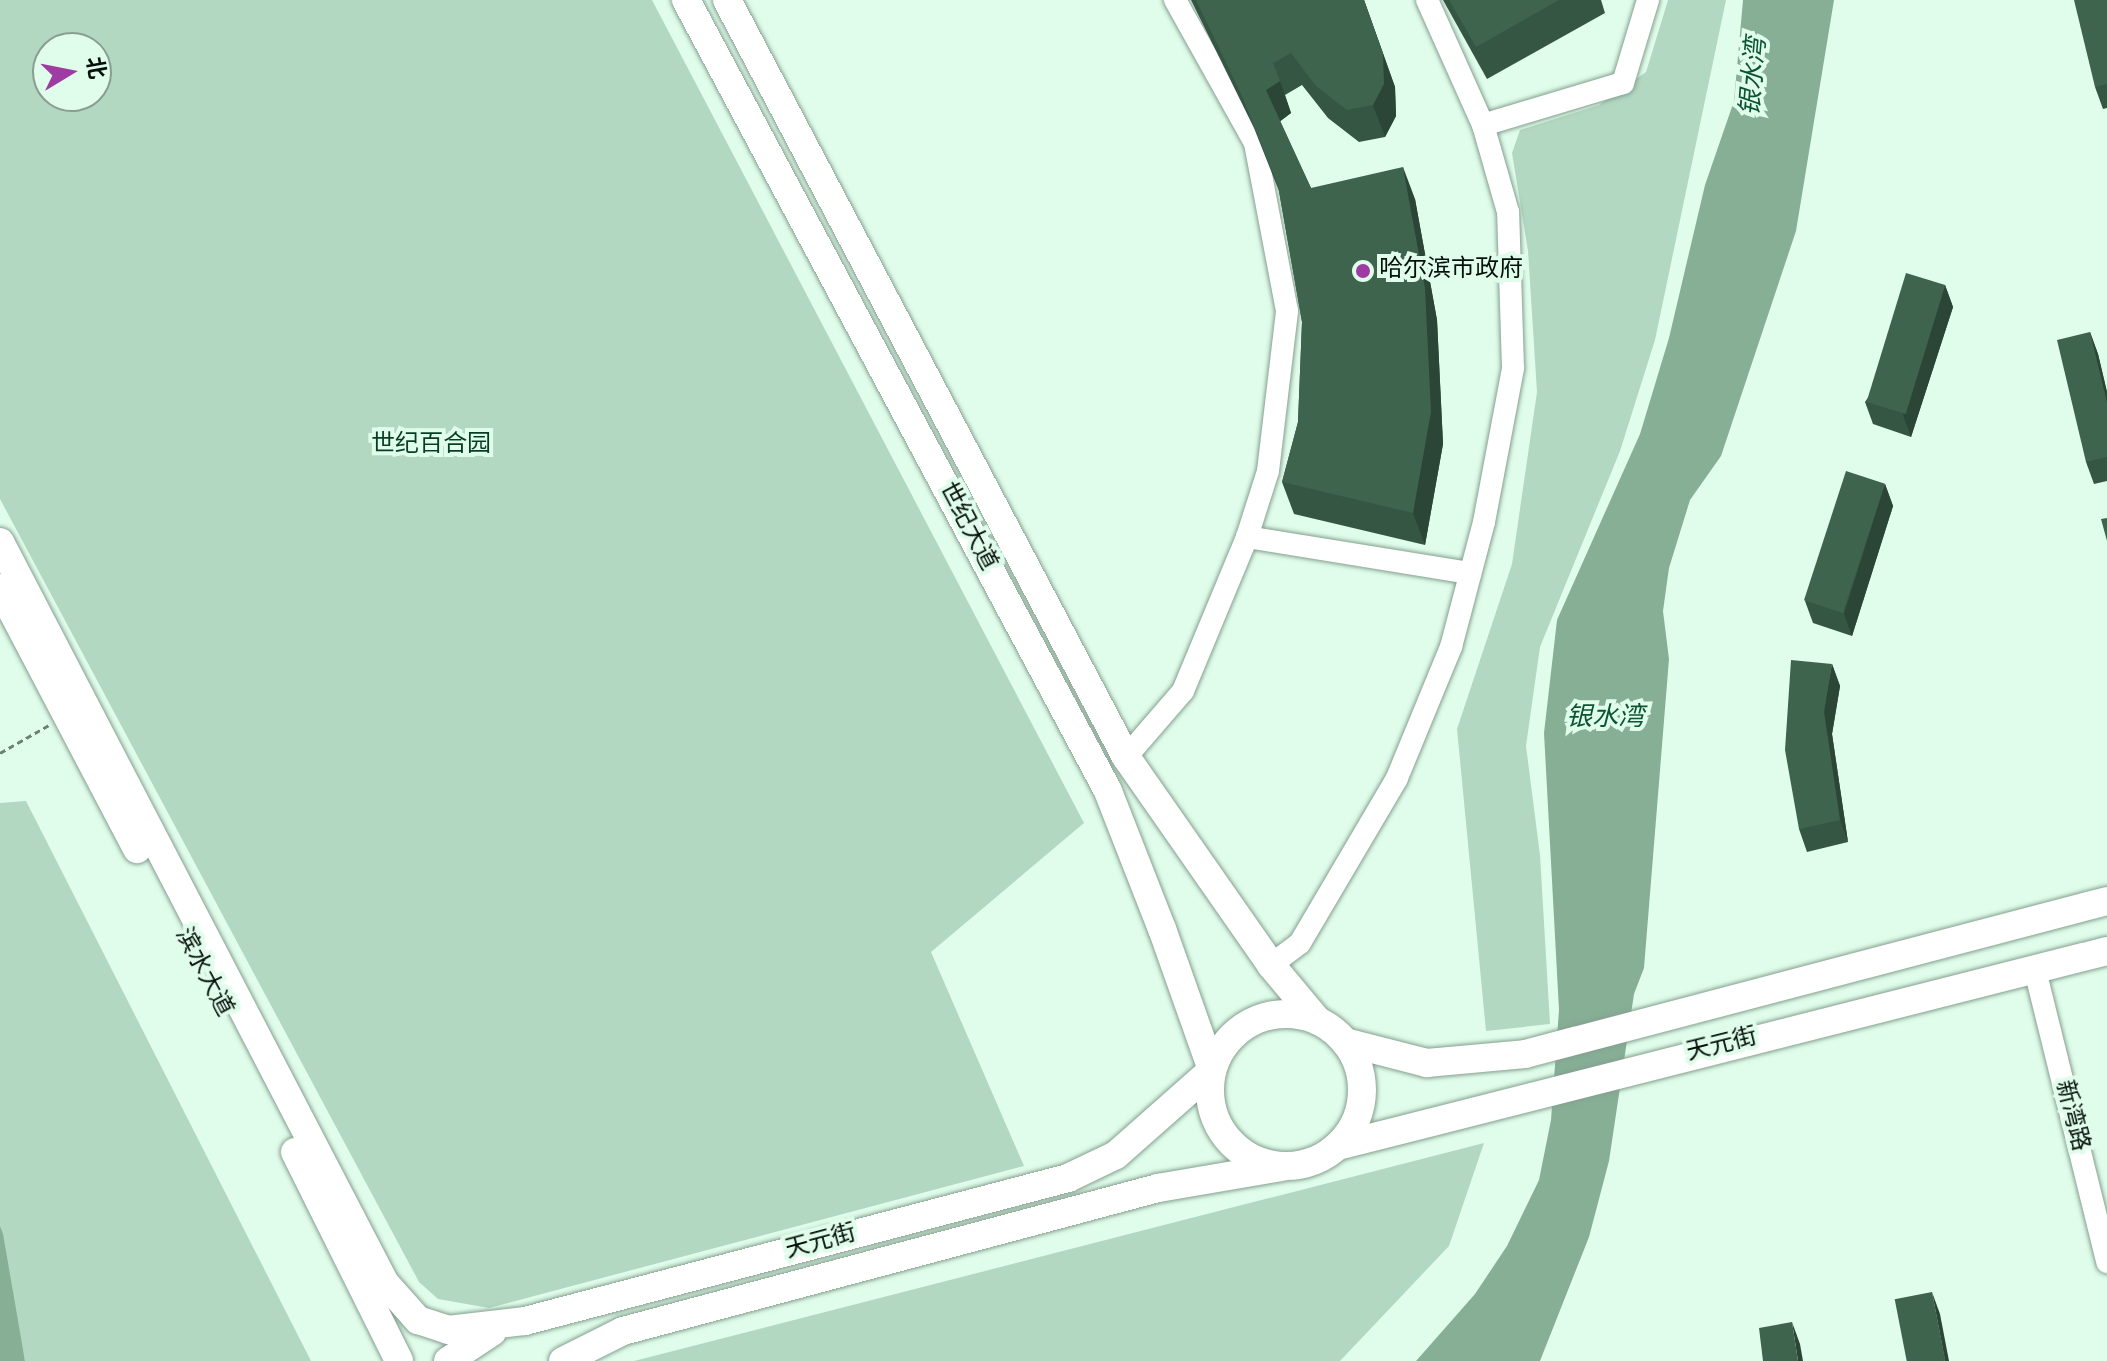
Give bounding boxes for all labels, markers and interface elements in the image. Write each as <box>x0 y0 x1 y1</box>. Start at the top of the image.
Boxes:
north arrow <box>32 32 112 112</box>
water label: 银水湾 <box>1736 37 1774 117</box>
text: 北 <box>79 55 109 81</box>
place label: 哈尔滨市政府 <box>1379 257 1523 285</box>
marker: 哈尔滨市政府 <box>1354 262 1372 280</box>
park label: 世纪百合园 <box>371 432 491 460</box>
street label: 世纪大道 <box>932 478 1002 576</box>
water label: 银水湾 <box>1566 703 1644 735</box>
street label: 滨水大道 <box>168 924 238 1022</box>
street label: 天元街 <box>1684 1023 1760 1069</box>
street label: 新湾路 <box>2048 1078 2094 1154</box>
street label: 天元街 <box>782 1220 860 1266</box>

